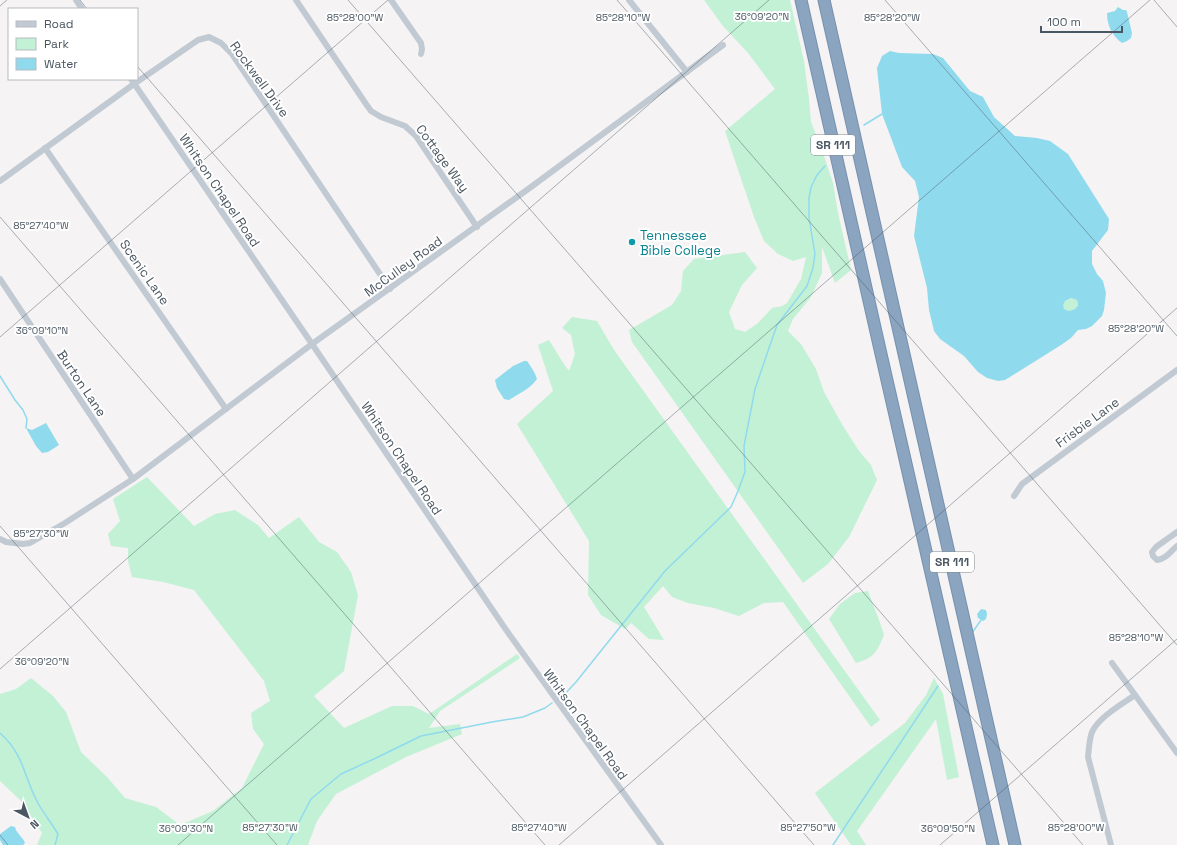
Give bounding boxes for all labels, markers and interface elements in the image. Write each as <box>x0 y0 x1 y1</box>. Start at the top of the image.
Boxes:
legend <box>8 8 138 80</box>
scale bar <box>1041 8 1122 34</box>
text: 36°09'20"N <box>735 10 789 23</box>
text: 85°28'00"W <box>327 11 384 24</box>
text: 85°28'10"W <box>596 11 650 24</box>
text: 85°28'20"W <box>864 11 920 24</box>
text: 100 m <box>1047 14 1081 30</box>
text: Road <box>44 16 73 32</box>
text: Park <box>44 36 69 52</box>
street label: Rockwell Drive <box>226 38 293 121</box>
text: Water <box>44 56 78 72</box>
street label: Cottage Way <box>412 121 473 196</box>
street label: Whitson Chapel Road <box>175 130 264 250</box>
road number: SR 111 <box>811 135 855 155</box>
text: 85°27'40"W <box>13 219 69 232</box>
place label: Tennessee Bible College <box>640 227 721 259</box>
street label: McCulley Road <box>361 232 446 300</box>
street label: Scenic Lane <box>116 236 173 308</box>
marker: Tennessee Bible College <box>627 237 637 247</box>
text: 85°28'20"W <box>1108 322 1164 335</box>
text: 36°09'10"N <box>16 324 68 337</box>
street label: Burton Lane <box>53 347 110 420</box>
street label: Frisbie Lane <box>1052 394 1123 451</box>
street label: Whitson Chapel Road <box>357 398 446 518</box>
text: 85°27'30"W <box>13 527 69 540</box>
road number: SR 111 <box>930 552 974 572</box>
text: 85°28'10"W <box>1109 631 1163 644</box>
text: 36°09'20"N <box>15 655 69 668</box>
street label: Whitson Chapel Road <box>540 665 632 783</box>
north arrow <box>8 797 48 837</box>
text: N <box>27 817 42 832</box>
text: 85°27'30"W <box>242 821 298 834</box>
text: 85°27'40"W <box>511 821 567 834</box>
text: 85°27'50"W <box>780 821 836 834</box>
text: 85°28'00"W <box>1048 821 1105 834</box>
text: 36°09'30"N <box>159 822 213 835</box>
text: 36°09'50"N <box>921 822 975 835</box>

